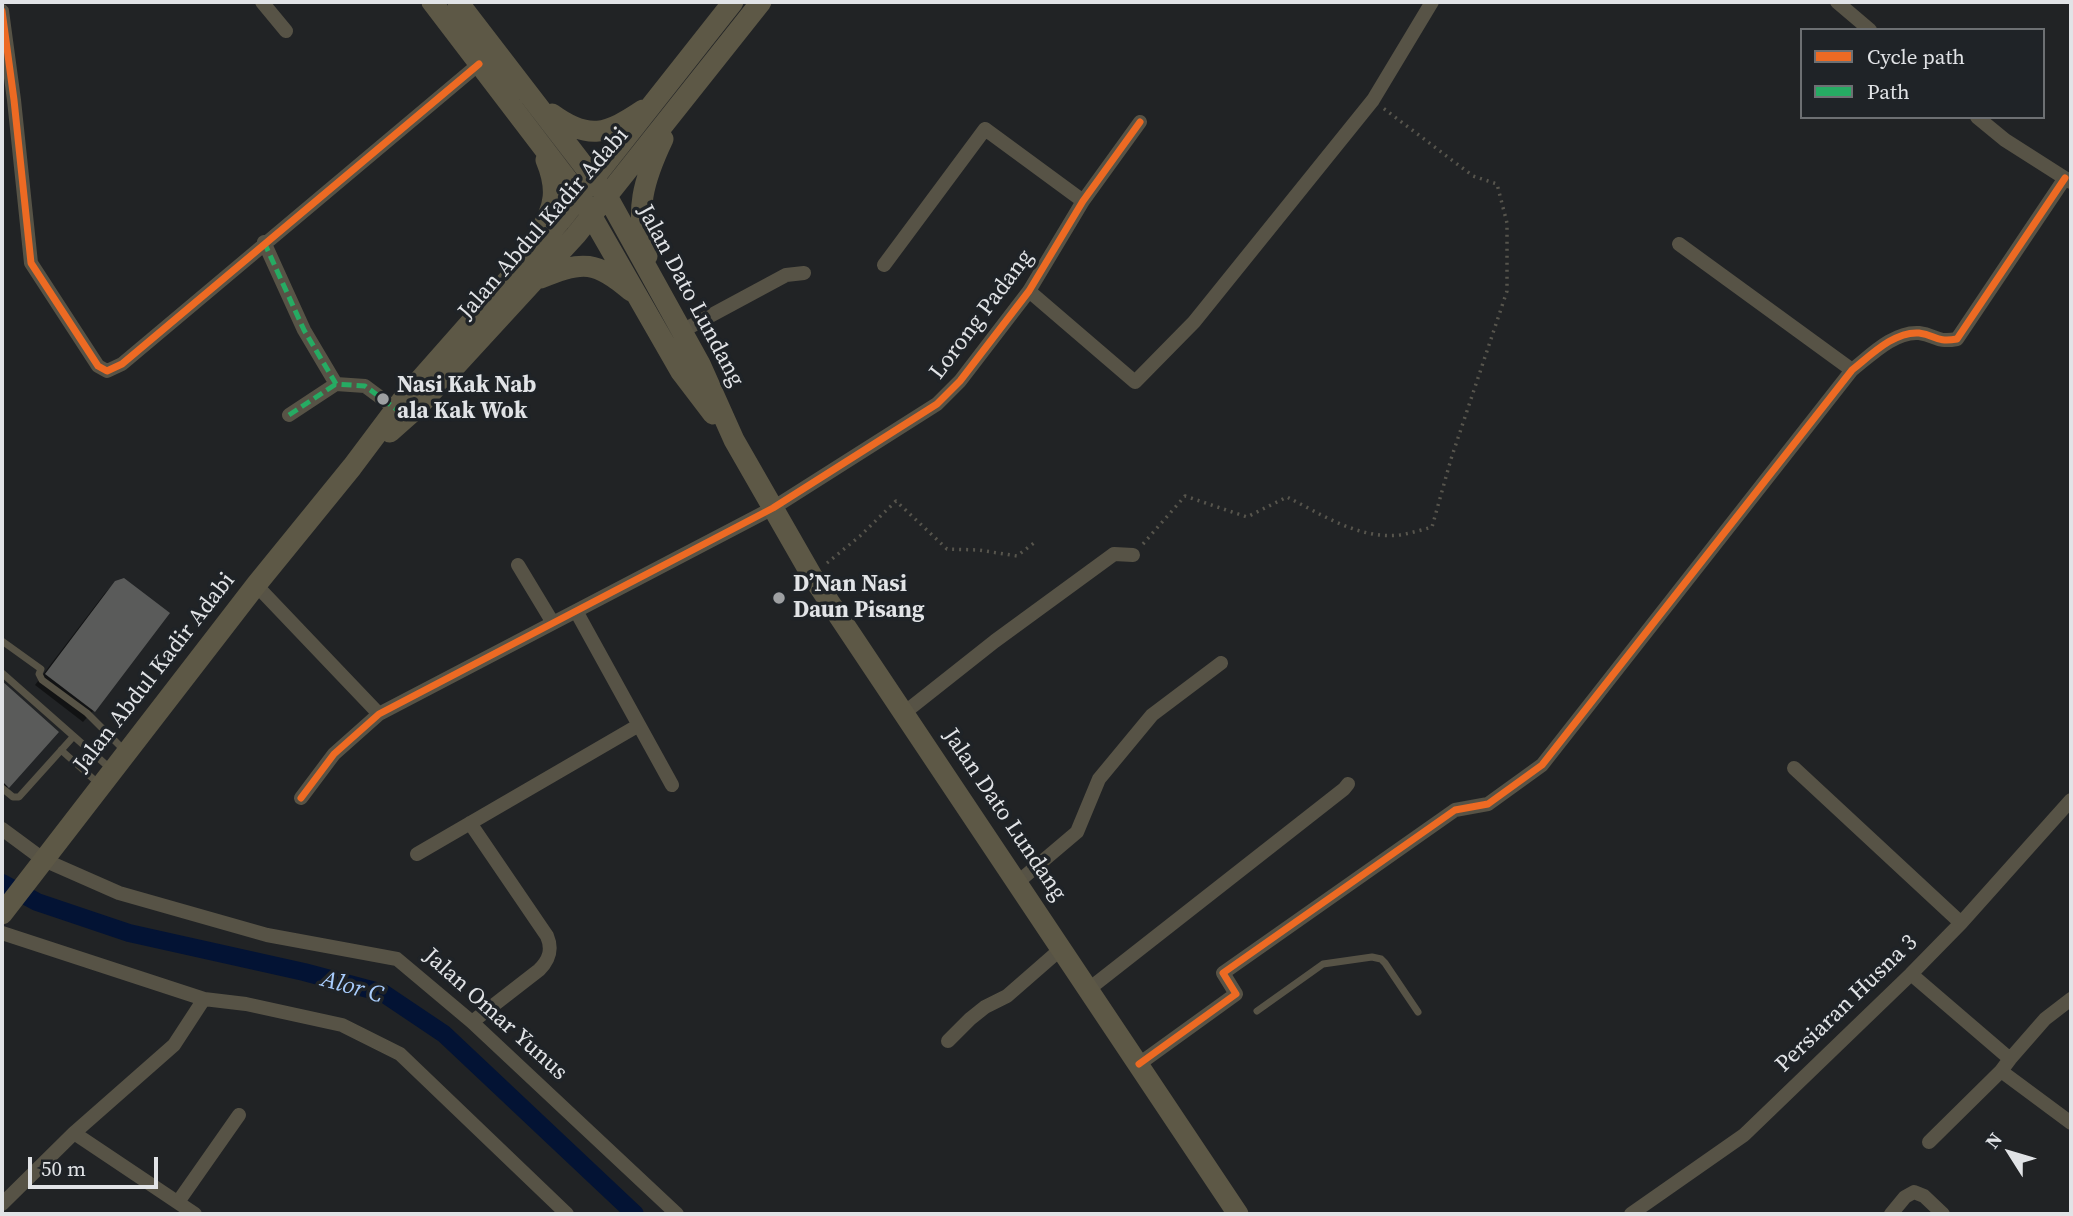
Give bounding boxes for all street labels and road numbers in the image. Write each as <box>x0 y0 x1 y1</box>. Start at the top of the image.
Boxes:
street label: Jalan Abdul Kadir Adabi <box>453 122 635 326</box>
street label: Jalan Dato Lundang <box>631 201 749 391</box>
street label: Lorong Padang <box>924 245 1040 385</box>
street label: Jalan Abdul Kadir Adabi <box>69 568 241 778</box>
street label: Jalan Dato Lundang <box>936 724 1072 906</box>
street label: Persiaran Husna 3 <box>1770 929 1924 1079</box>
street label: Jalan Omar Yunus <box>417 943 573 1087</box>

